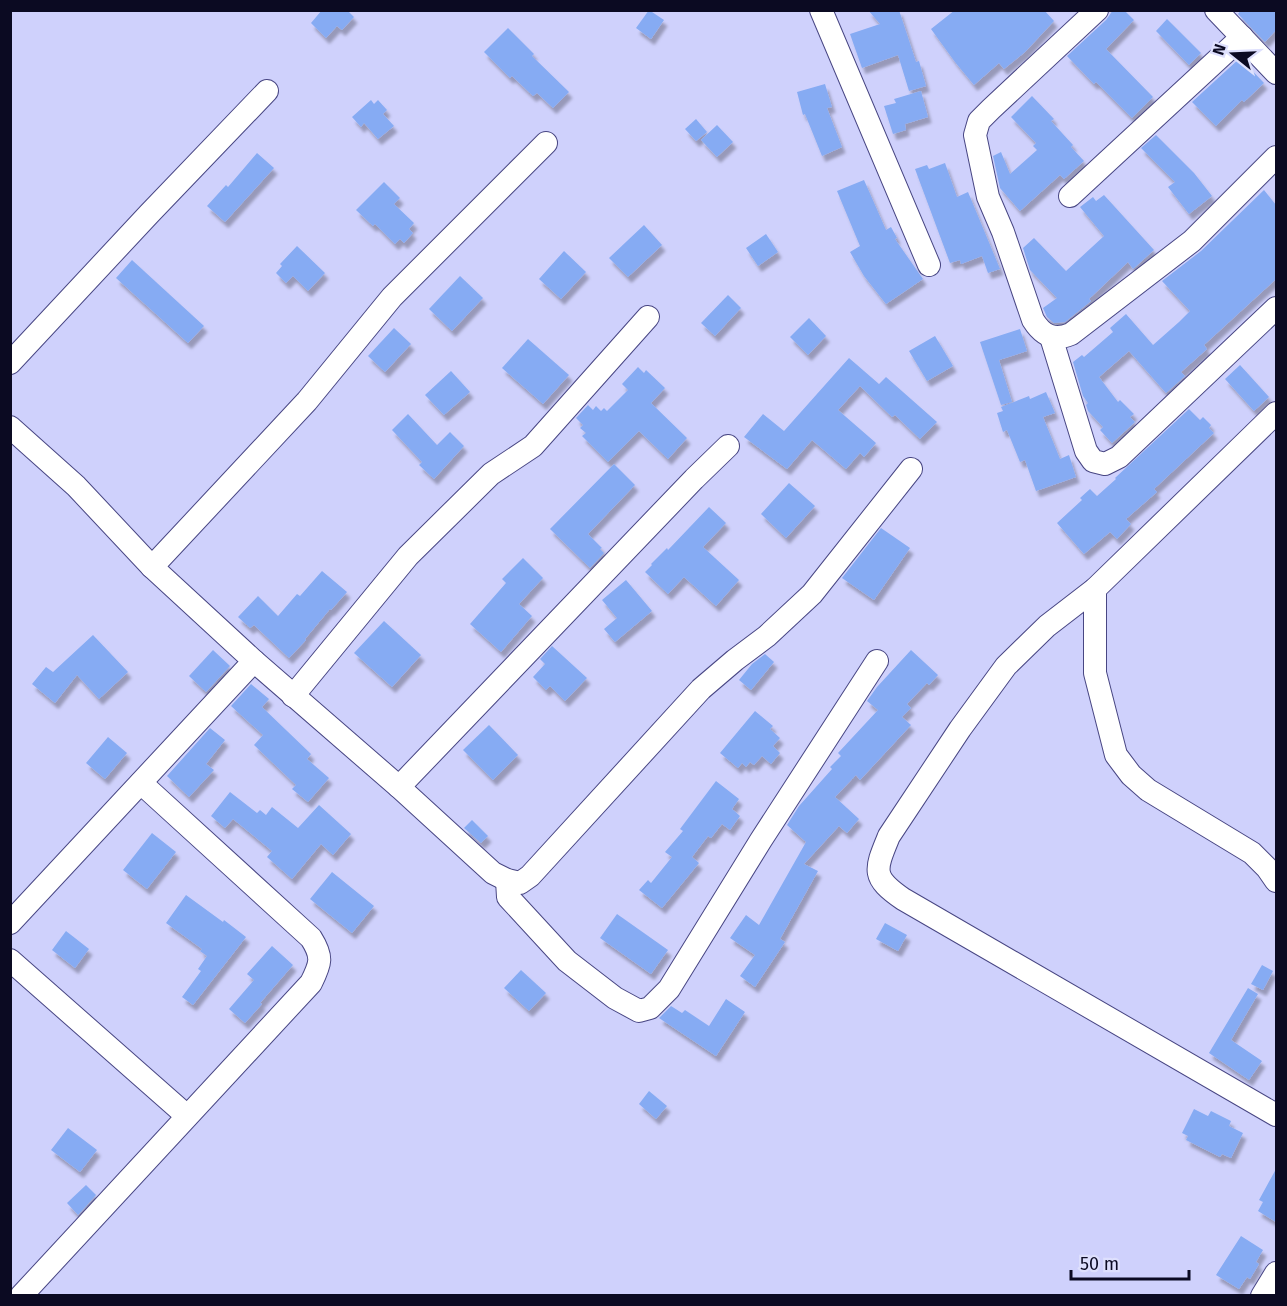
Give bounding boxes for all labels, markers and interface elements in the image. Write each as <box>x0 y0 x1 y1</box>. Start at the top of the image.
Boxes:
north arrow <box>1203 24 1263 84</box>
text: N <box>1209 42 1230 57</box>
scale bar <box>1071 1243 1190 1281</box>
text: 50 m <box>1080 1253 1119 1275</box>

